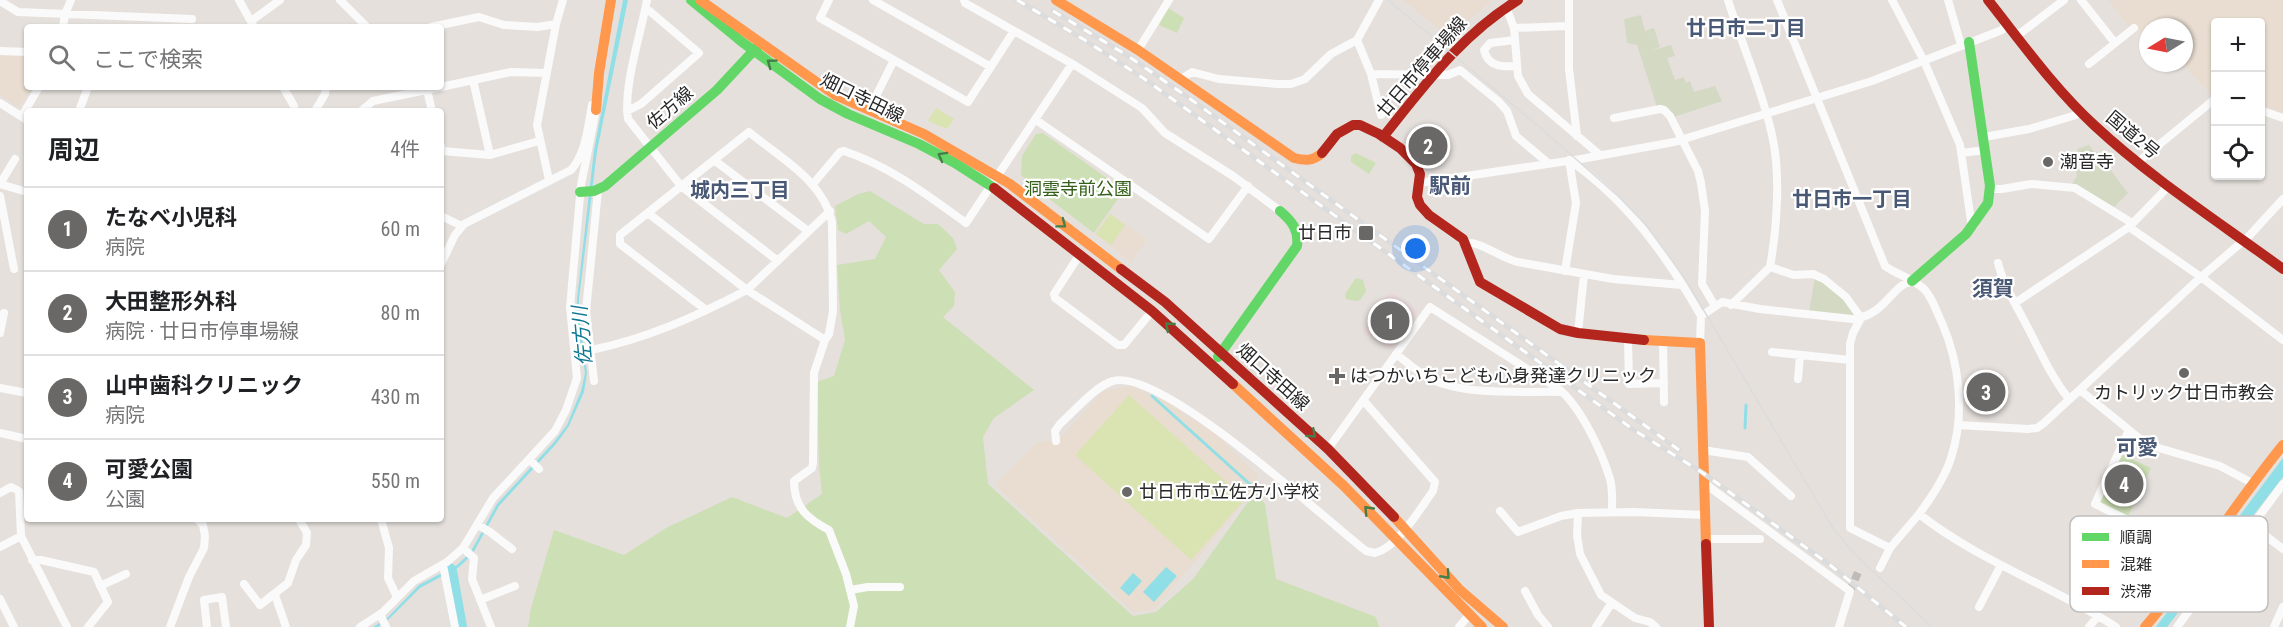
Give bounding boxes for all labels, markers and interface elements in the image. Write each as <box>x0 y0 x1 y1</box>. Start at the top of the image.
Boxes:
street label: 廿日市停車場線 <box>1372 12 1471 121</box>
district label: 廿日市二丁目 <box>1686 16 1806 40</box>
north arrow <box>2139 18 2193 72</box>
map controls <box>2211 18 2265 180</box>
button: + <box>2211 18 2265 72</box>
search box <box>24 24 444 90</box>
icon: search <box>45 41 78 74</box>
text: ここで検索 <box>93 47 203 72</box>
one-way arrow <box>767 60 778 71</box>
street label: 畑口寺田線 <box>817 68 907 127</box>
button: − <box>2211 72 2265 126</box>
street label: 佐方線 <box>642 82 697 133</box>
street label: 国道2号 <box>2102 106 2164 163</box>
pin: 2 <box>1408 124 1448 168</box>
button: locate <box>2211 126 2265 180</box>
text: 周辺 <box>48 135 100 165</box>
text: 4件 <box>390 137 420 161</box>
place label: 潮音寺 <box>2060 151 2114 172</box>
one-way arrow <box>938 152 948 163</box>
marker: 潮音寺 <box>2041 155 2055 169</box>
district label: 駅前 <box>1429 174 1471 198</box>
district label: 城内三丁目 <box>690 178 790 202</box>
park label: 洞雲寺前公園 <box>1024 178 1132 199</box>
district label: 廿日市一丁目 <box>1792 187 1912 211</box>
text: たなべ小児科 <box>105 205 237 230</box>
one-way arrow <box>1055 216 1066 227</box>
text: 1 <box>62 217 73 241</box>
text: 60 m <box>381 217 420 241</box>
place label: 廿日市 <box>1298 222 1352 243</box>
marker: 廿日市 <box>1357 224 1375 242</box>
your location <box>1401 234 1430 263</box>
text: 病院 <box>105 235 145 259</box>
district label: 須賀 <box>1972 277 2014 301</box>
text: 大田整形外科 <box>105 289 237 314</box>
pin: 1 <box>1370 298 1410 344</box>
text: 2 <box>62 301 73 325</box>
text: 80 m <box>381 301 420 325</box>
water label: 佐方川 <box>567 303 597 367</box>
text: 病院 · 廿日市停車場線 <box>105 319 299 343</box>
one-way arrow <box>1165 322 1176 333</box>
street label: 畑口寺田線 <box>1233 339 1314 415</box>
place label: はつかいちこども心身発達クリニック <box>1350 365 1656 386</box>
marker: カトリック廿日市教会 <box>2177 366 2191 380</box>
marker: はつかいちこども心身発達クリニック <box>1328 367 1346 385</box>
pin: 3 <box>1966 370 2006 414</box>
text: 山中歯科クリニック <box>105 373 303 398</box>
place label: カトリック廿日市教会 <box>2094 382 2274 403</box>
text: 3 <box>62 385 73 409</box>
text: 430 m <box>371 385 420 409</box>
text: 病院 <box>105 403 145 427</box>
one-way arrow <box>1305 427 1316 438</box>
district label: 可愛 <box>2116 436 2158 460</box>
text: 可愛公園 <box>105 457 193 482</box>
pin: 4 <box>2104 462 2144 506</box>
text: 4 <box>62 469 73 493</box>
text: 550 m <box>371 469 420 493</box>
place label: 廿日市市立佐方小学校 <box>1139 481 1319 502</box>
marker: 廿日市市立佐方小学校 <box>1120 485 1134 499</box>
text: 公園 <box>105 487 145 511</box>
one-way arrow <box>1364 507 1375 518</box>
legend <box>2070 516 2268 612</box>
text: 順調 <box>2120 528 2152 547</box>
text: 混雑 <box>2120 555 2152 574</box>
one-way arrow <box>1439 568 1450 578</box>
text: 渋滞 <box>2120 582 2152 601</box>

